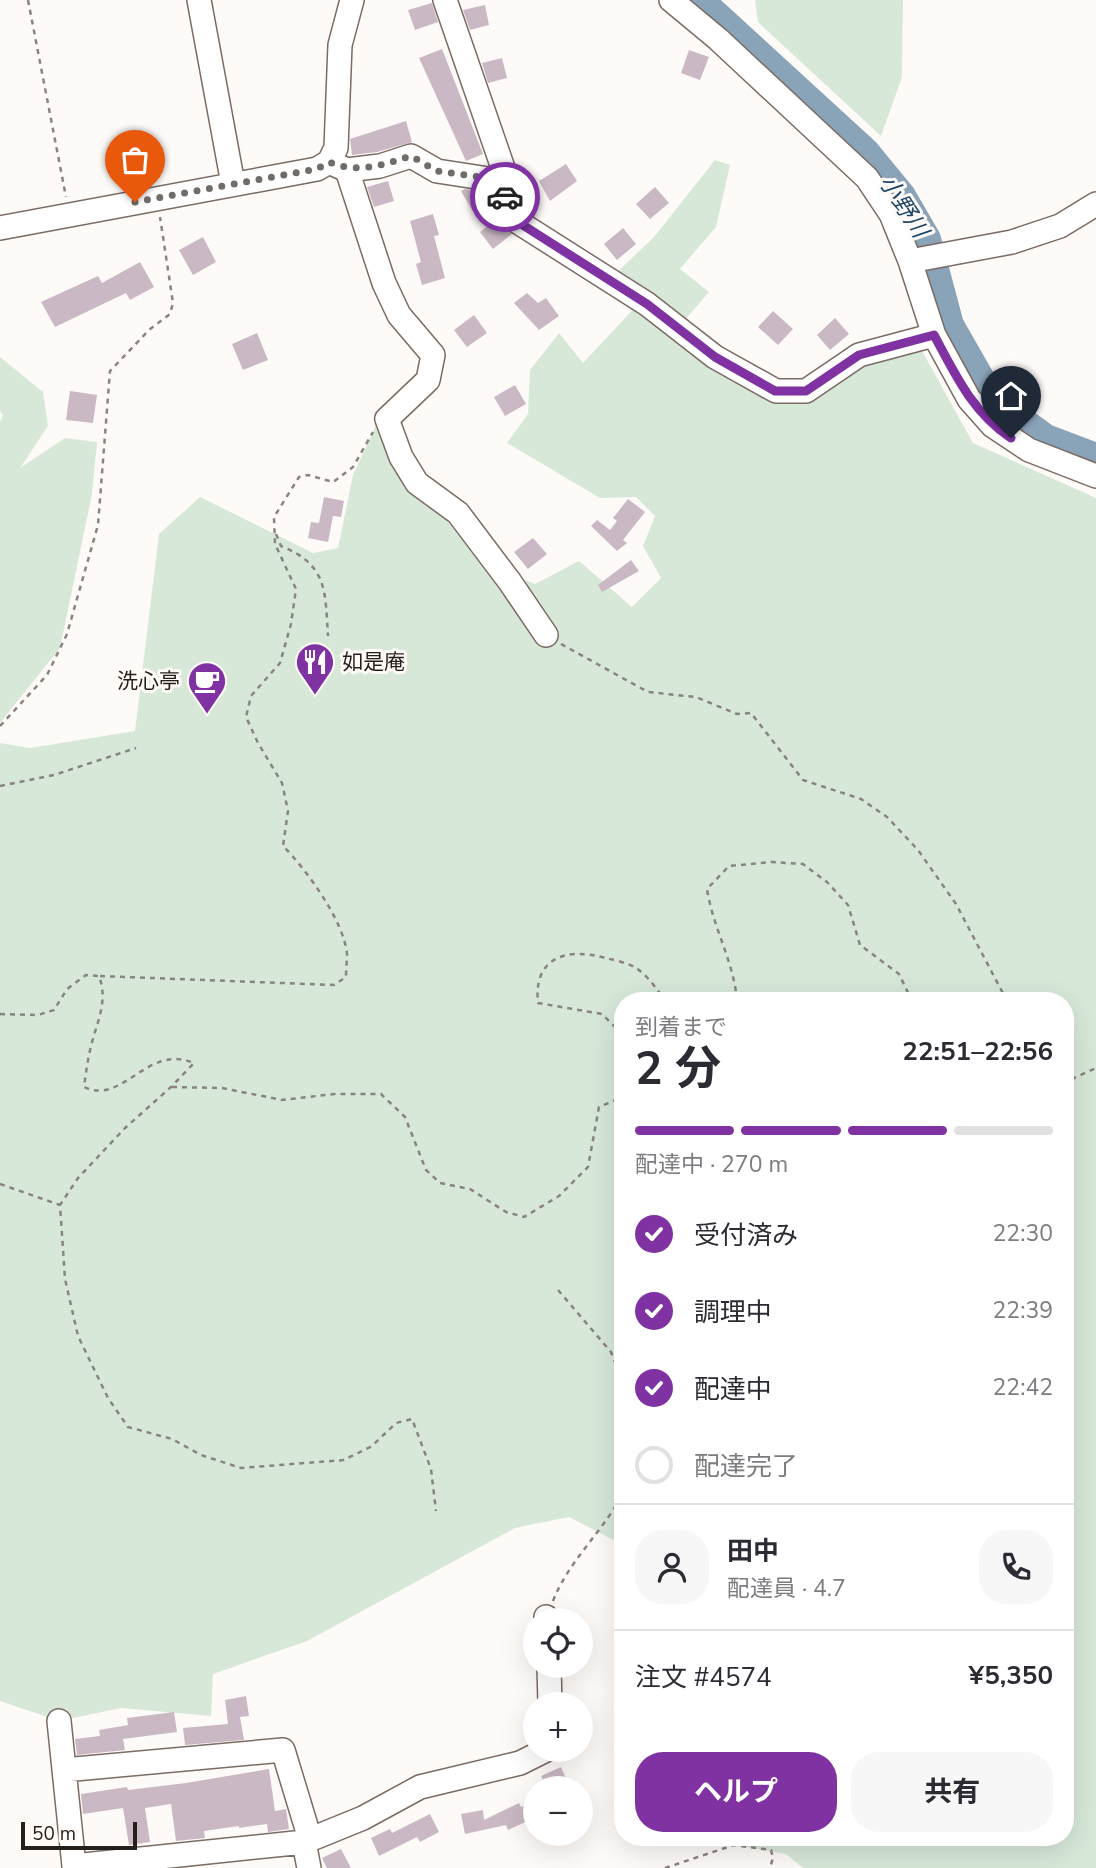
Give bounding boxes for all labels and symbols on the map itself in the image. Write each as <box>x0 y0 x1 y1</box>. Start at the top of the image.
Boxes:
pin <box>105 130 165 202</box>
courier <box>470 162 540 232</box>
water label: 小野川 <box>872 169 937 246</box>
pin <box>981 366 1041 438</box>
restaurant icon: 如是庵 <box>294 641 336 696</box>
place label: 如是庵 <box>342 648 405 676</box>
cafe icon: 洗心亭 <box>186 660 228 715</box>
place label: 洗心亭 <box>117 667 180 695</box>
scale bar <box>21 1819 136 1851</box>

